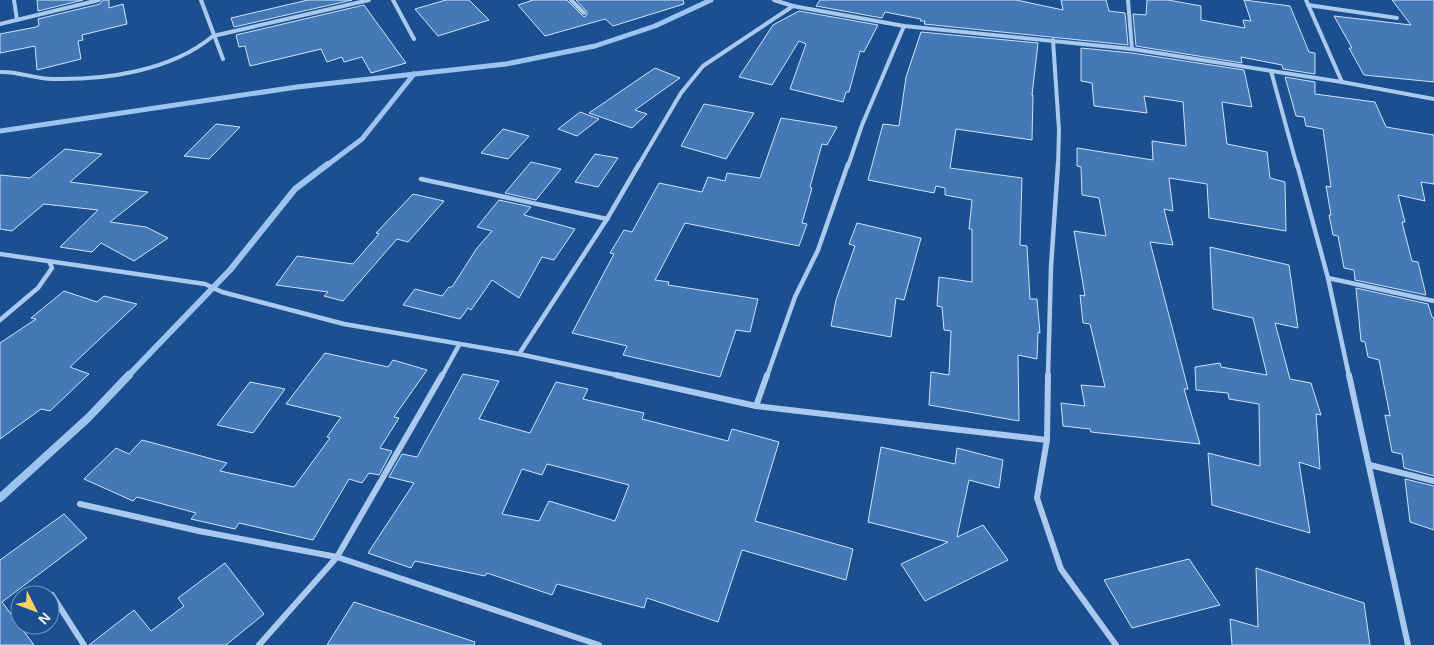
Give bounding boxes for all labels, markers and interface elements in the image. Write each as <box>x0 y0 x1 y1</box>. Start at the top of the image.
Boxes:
north arrow <box>10 585 60 635</box>
text: N <box>35 610 54 628</box>

